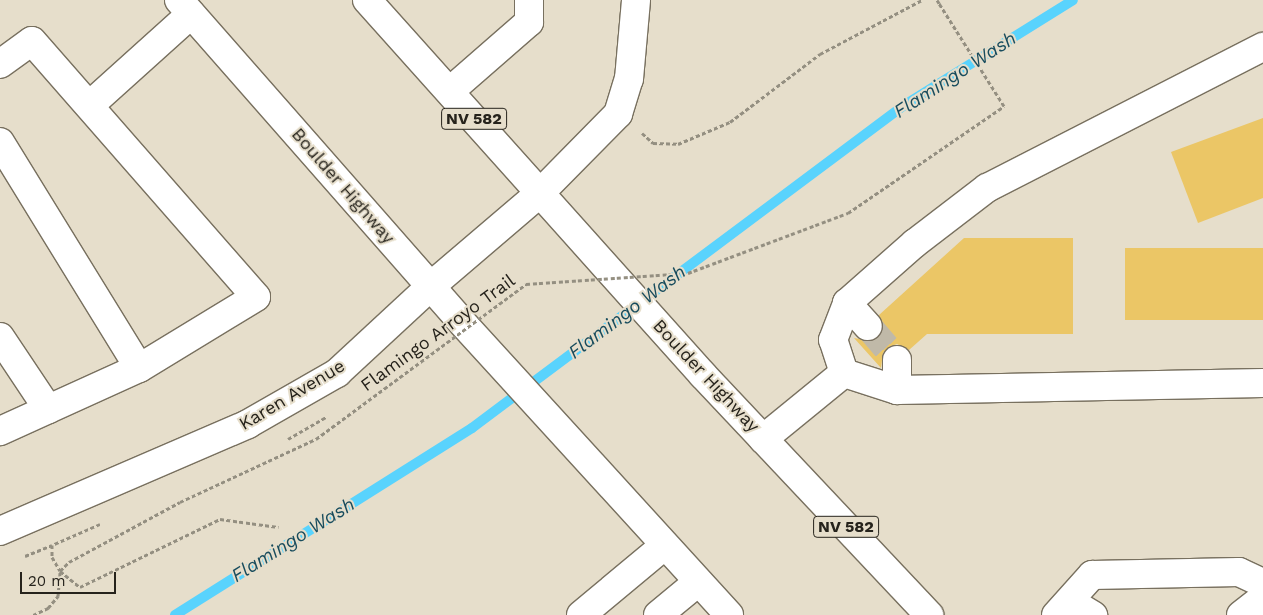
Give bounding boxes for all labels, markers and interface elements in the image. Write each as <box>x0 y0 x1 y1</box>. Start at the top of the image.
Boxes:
water label: Flamingo Wash <box>889 27 1021 123</box>
road number: NV 582 <box>440 106 508 132</box>
street label: Boulder Highway <box>287 124 399 248</box>
water label: Flamingo Wash <box>563 260 691 364</box>
street label: Flamingo Arroyo Trail <box>356 269 520 397</box>
street label: Boulder Highway <box>648 315 764 437</box>
street label: Karen Avenue <box>235 355 349 435</box>
water label: Flamingo Wash <box>227 493 359 587</box>
road number: NV 582 <box>812 514 880 540</box>
scale bar <box>22 562 119 594</box>
text: 20 m <box>28 572 66 590</box>

